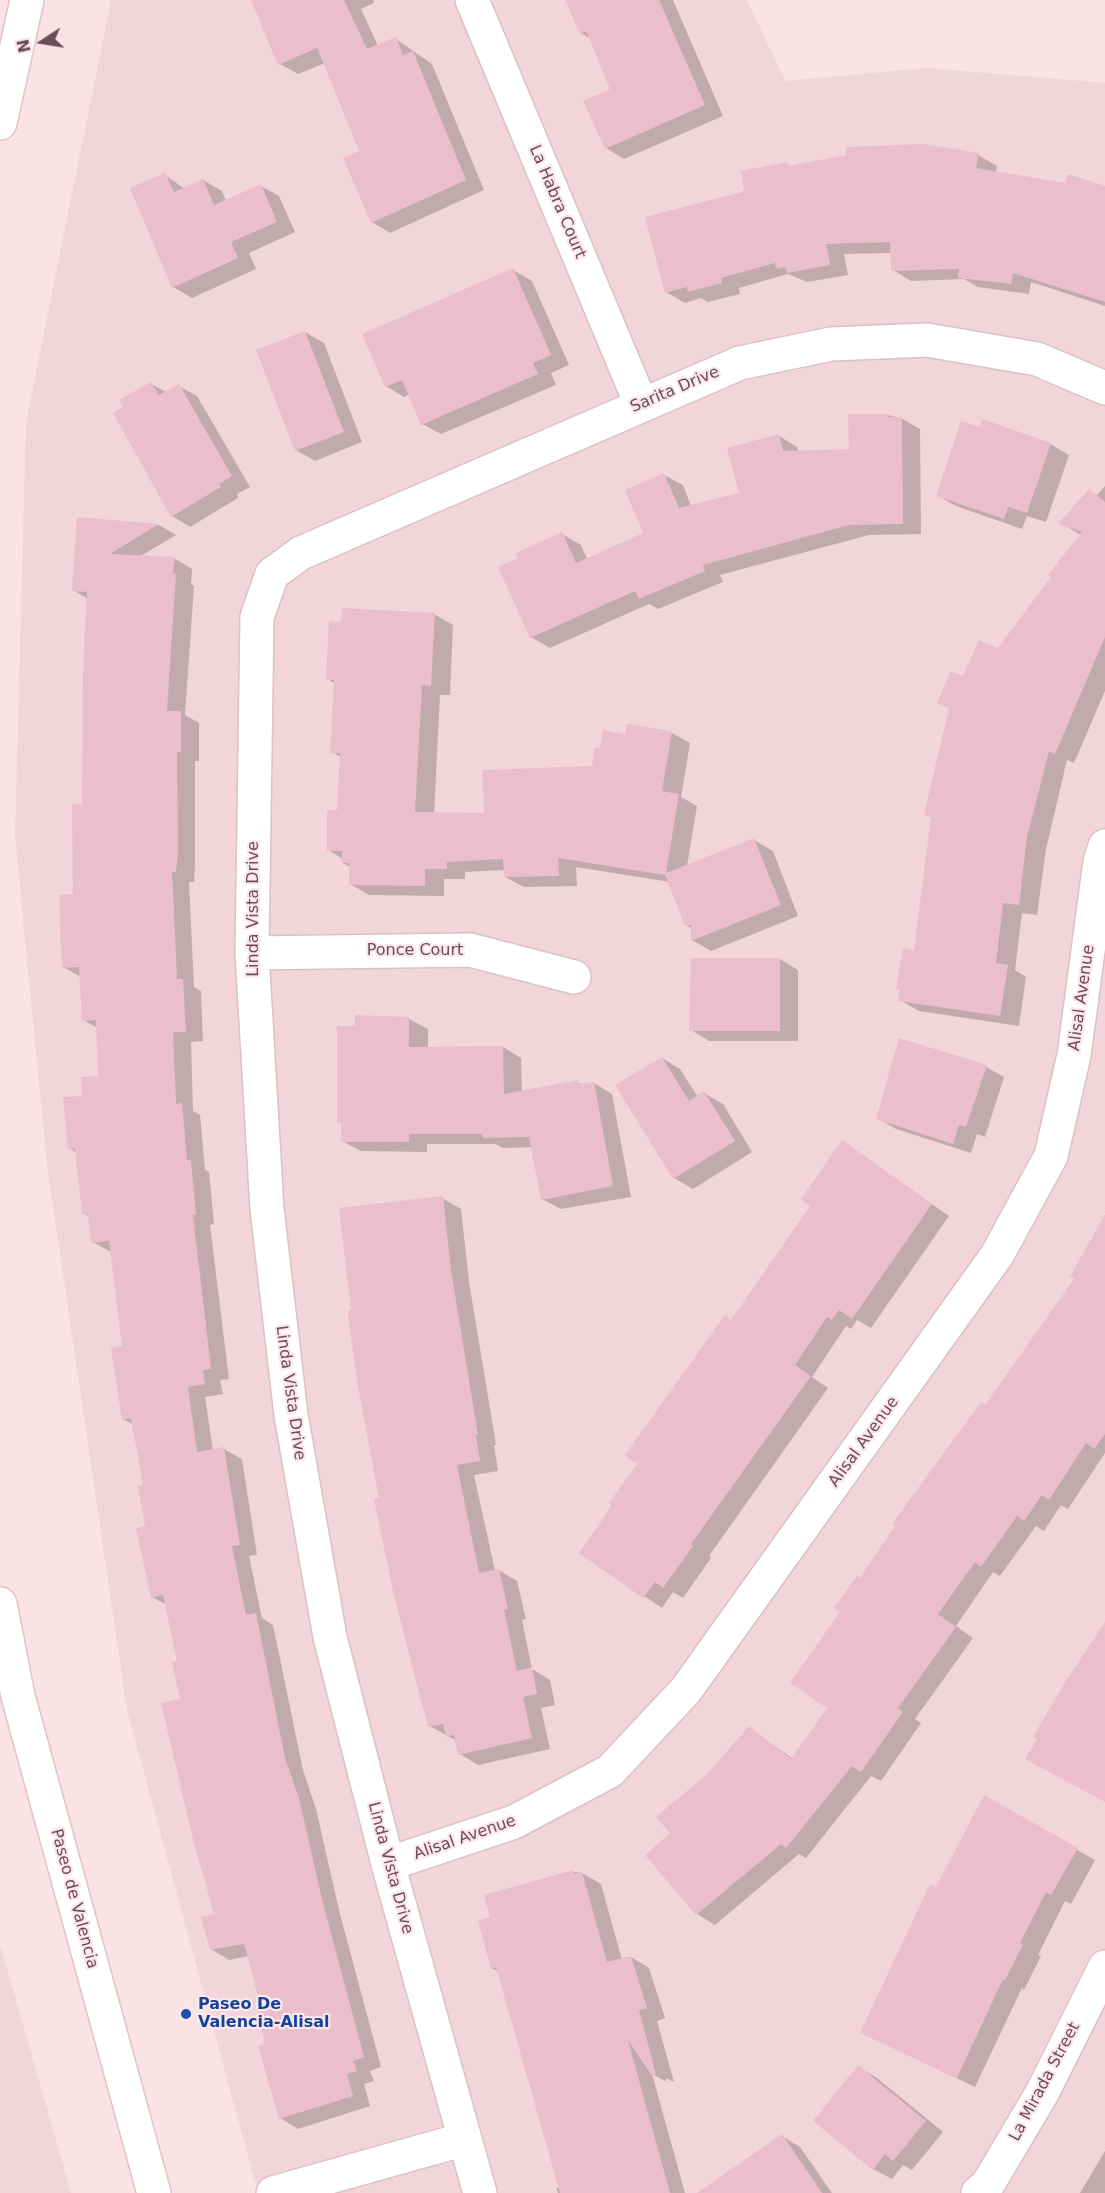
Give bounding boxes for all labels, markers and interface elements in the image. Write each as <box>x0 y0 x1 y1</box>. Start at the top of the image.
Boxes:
north arrow <box>12 12 72 72</box>
text: N <box>13 37 35 54</box>
street label: La Habra Court <box>524 142 590 262</box>
street label: Sarita Drive <box>628 363 722 417</box>
street label: Linda Vista Drive <box>244 841 264 977</box>
street label: Ponce Court <box>367 941 463 961</box>
street label: Alisal Avenue <box>1065 944 1099 1052</box>
street label: Linda Vista Drive <box>271 1324 309 1462</box>
street label: Alisal Avenue <box>825 1393 903 1491</box>
street label: Linda Vista Drive <box>363 1800 417 1936</box>
street label: Alisal Avenue <box>411 1812 519 1864</box>
street label: Paseo de Valencia <box>46 1827 102 1971</box>
place label: Paseo De Valencia-Alisal <box>198 1995 330 2033</box>
marker: Paseo De Valencia-Alisal <box>179 2007 193 2021</box>
street label: La Mirada Street <box>1006 2019 1084 2145</box>

